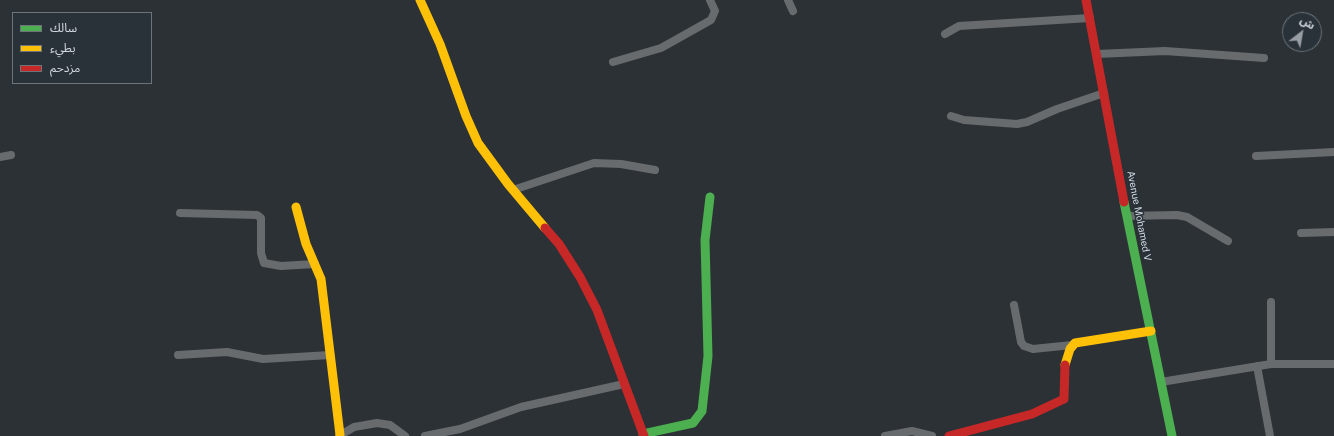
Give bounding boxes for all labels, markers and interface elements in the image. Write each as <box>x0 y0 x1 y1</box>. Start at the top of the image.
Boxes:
legend <box>12 12 152 84</box>
north arrow <box>1282 12 1322 52</box>
text: ش <box>1298 14 1317 32</box>
text: سالك <box>50 21 77 35</box>
text: بطيء <box>50 41 76 55</box>
text: مزدحم <box>50 61 80 75</box>
street label: Avenue Mohamed V <box>1124 170 1154 262</box>

